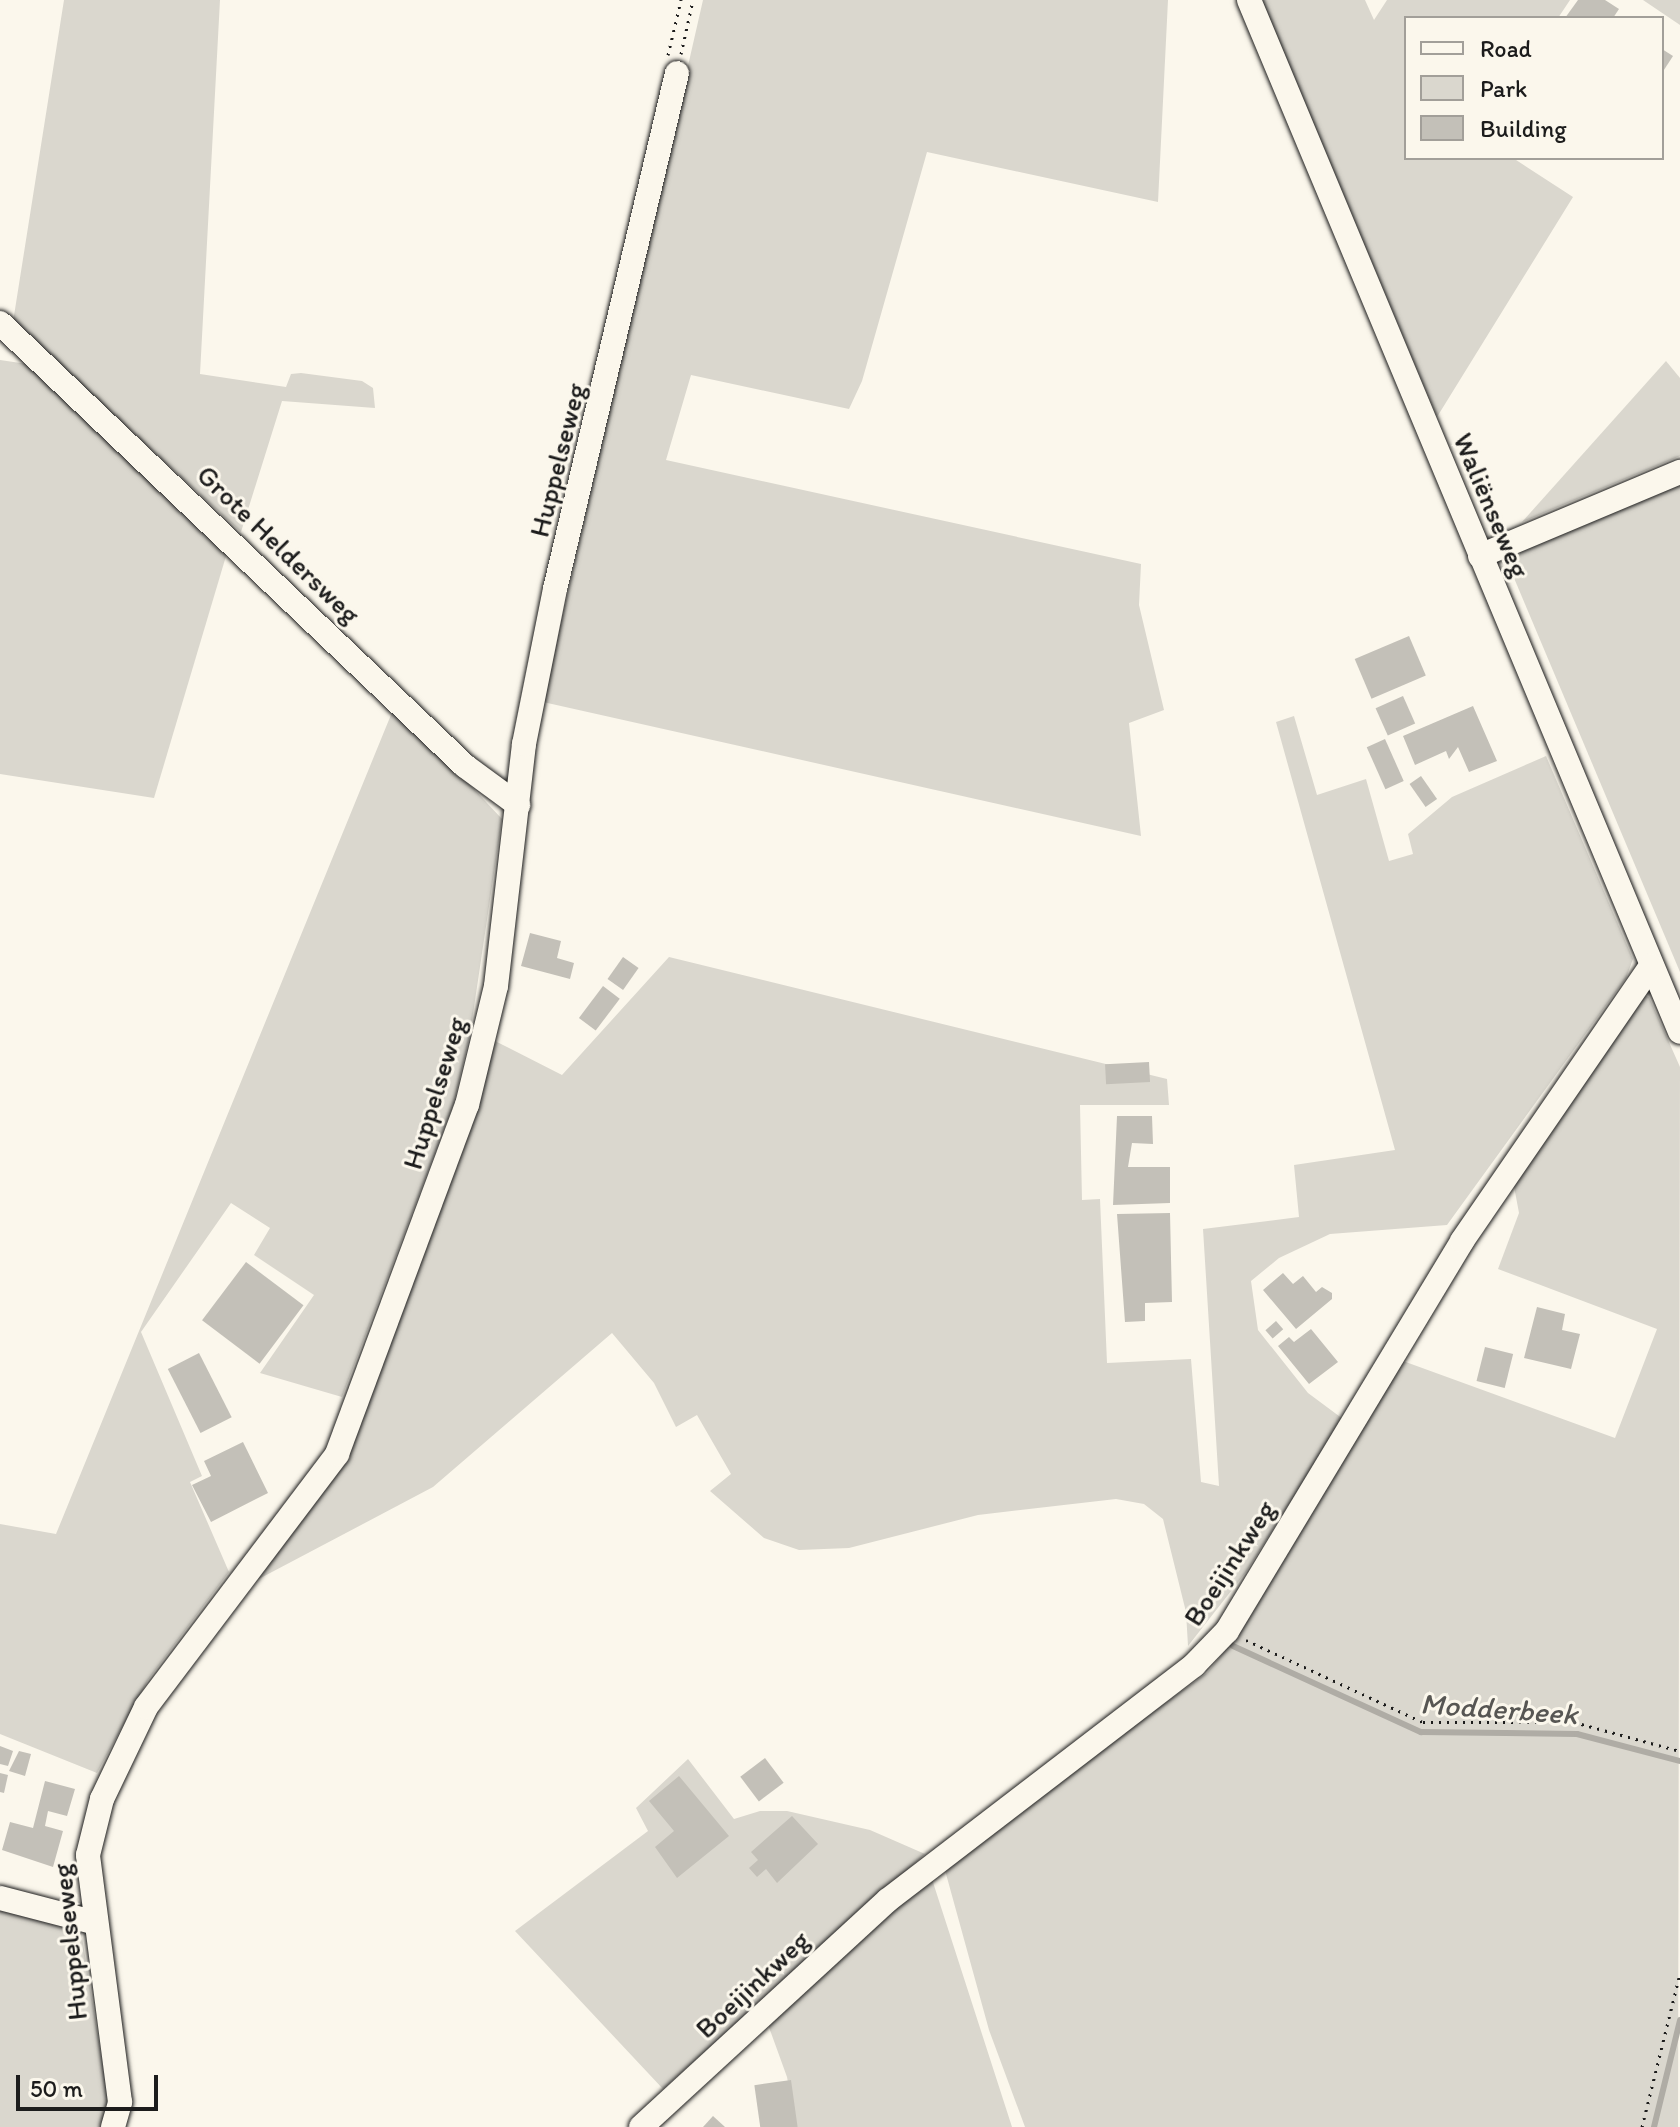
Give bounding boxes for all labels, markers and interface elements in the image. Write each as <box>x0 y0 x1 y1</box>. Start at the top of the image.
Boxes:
legend <box>1404 16 1664 160</box>
text: Road <box>1480 34 1532 63</box>
text: Park <box>1480 74 1527 103</box>
text: Building <box>1480 114 1567 143</box>
street label: Huppelseweg <box>522 380 592 540</box>
street label: Waliënseweg <box>1447 428 1537 582</box>
street label: Grote Heldersweg <box>190 457 368 631</box>
street label: Huppelseweg <box>395 1013 473 1173</box>
street label: Boeijinkweg <box>1176 1494 1282 1632</box>
water label: Modderbeek <box>1419 1686 1579 1732</box>
street label: Huppelseweg <box>44 1862 94 2022</box>
street label: Boeijinkweg <box>688 1923 816 2045</box>
scale bar <box>20 2059 162 2109</box>
text: 50 m <box>30 2074 83 2103</box>

